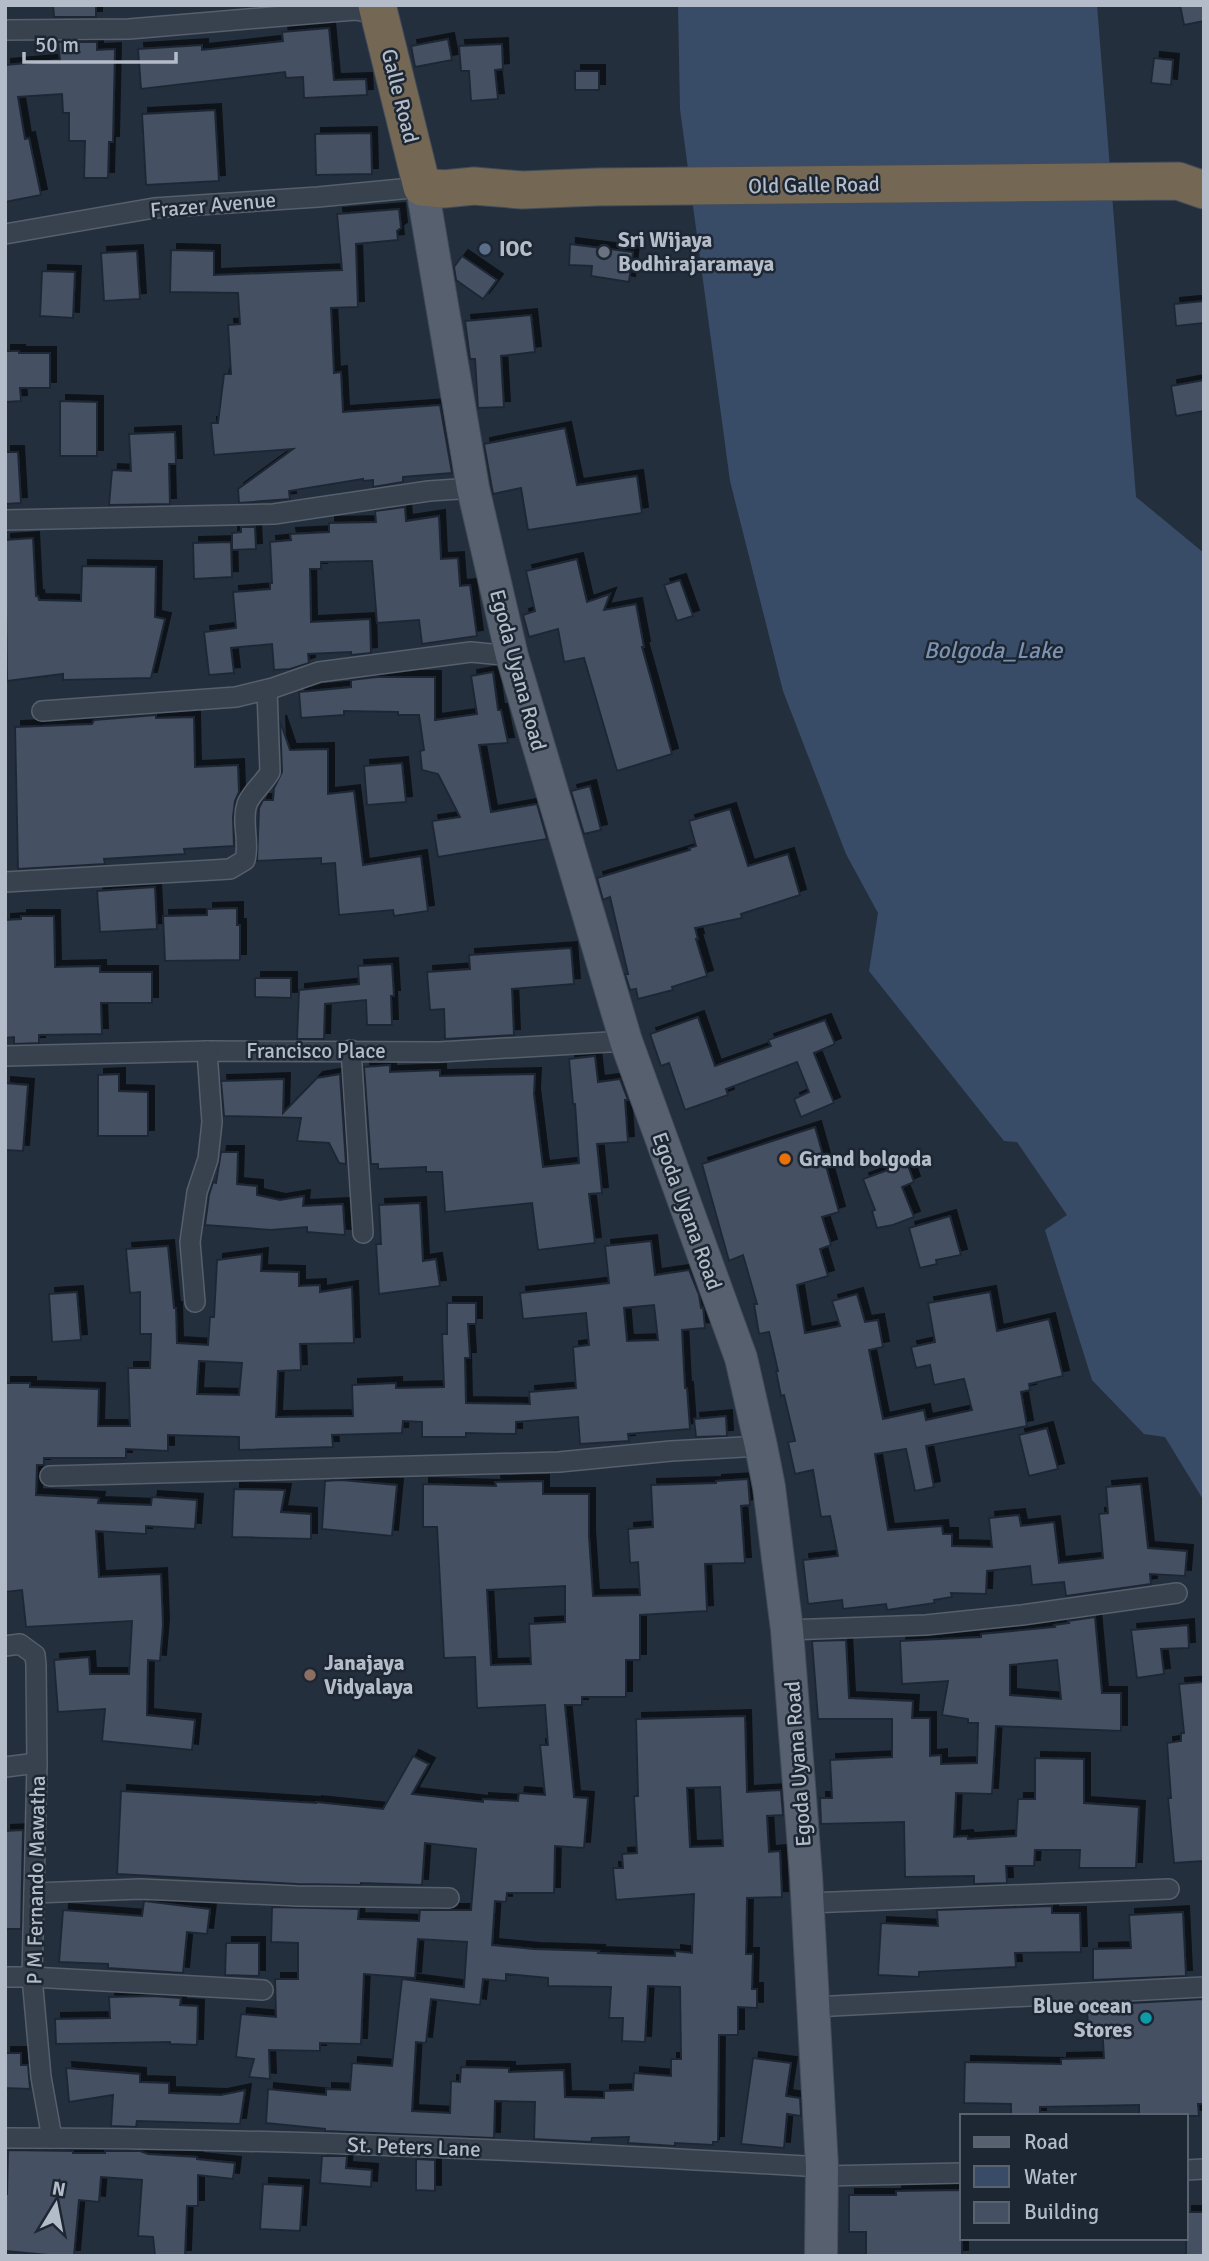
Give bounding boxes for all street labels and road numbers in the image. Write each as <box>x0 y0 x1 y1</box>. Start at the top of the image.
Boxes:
street label: Galle Road <box>376 46 424 146</box>
street label: Old Galle Road <box>748 171 880 199</box>
street label: Frazer Avenue <box>149 187 277 223</box>
street label: Egoda Uyana Road <box>484 586 552 754</box>
street label: Francisco Place <box>246 1038 386 1064</box>
street label: Egoda Uyana Road <box>646 1129 728 1293</box>
street label: Egoda Uyana Road <box>779 1680 817 1848</box>
street label: P M Fernando Mawatha <box>21 1775 51 1985</box>
street label: St. Peters Lane <box>347 2132 481 2162</box>

